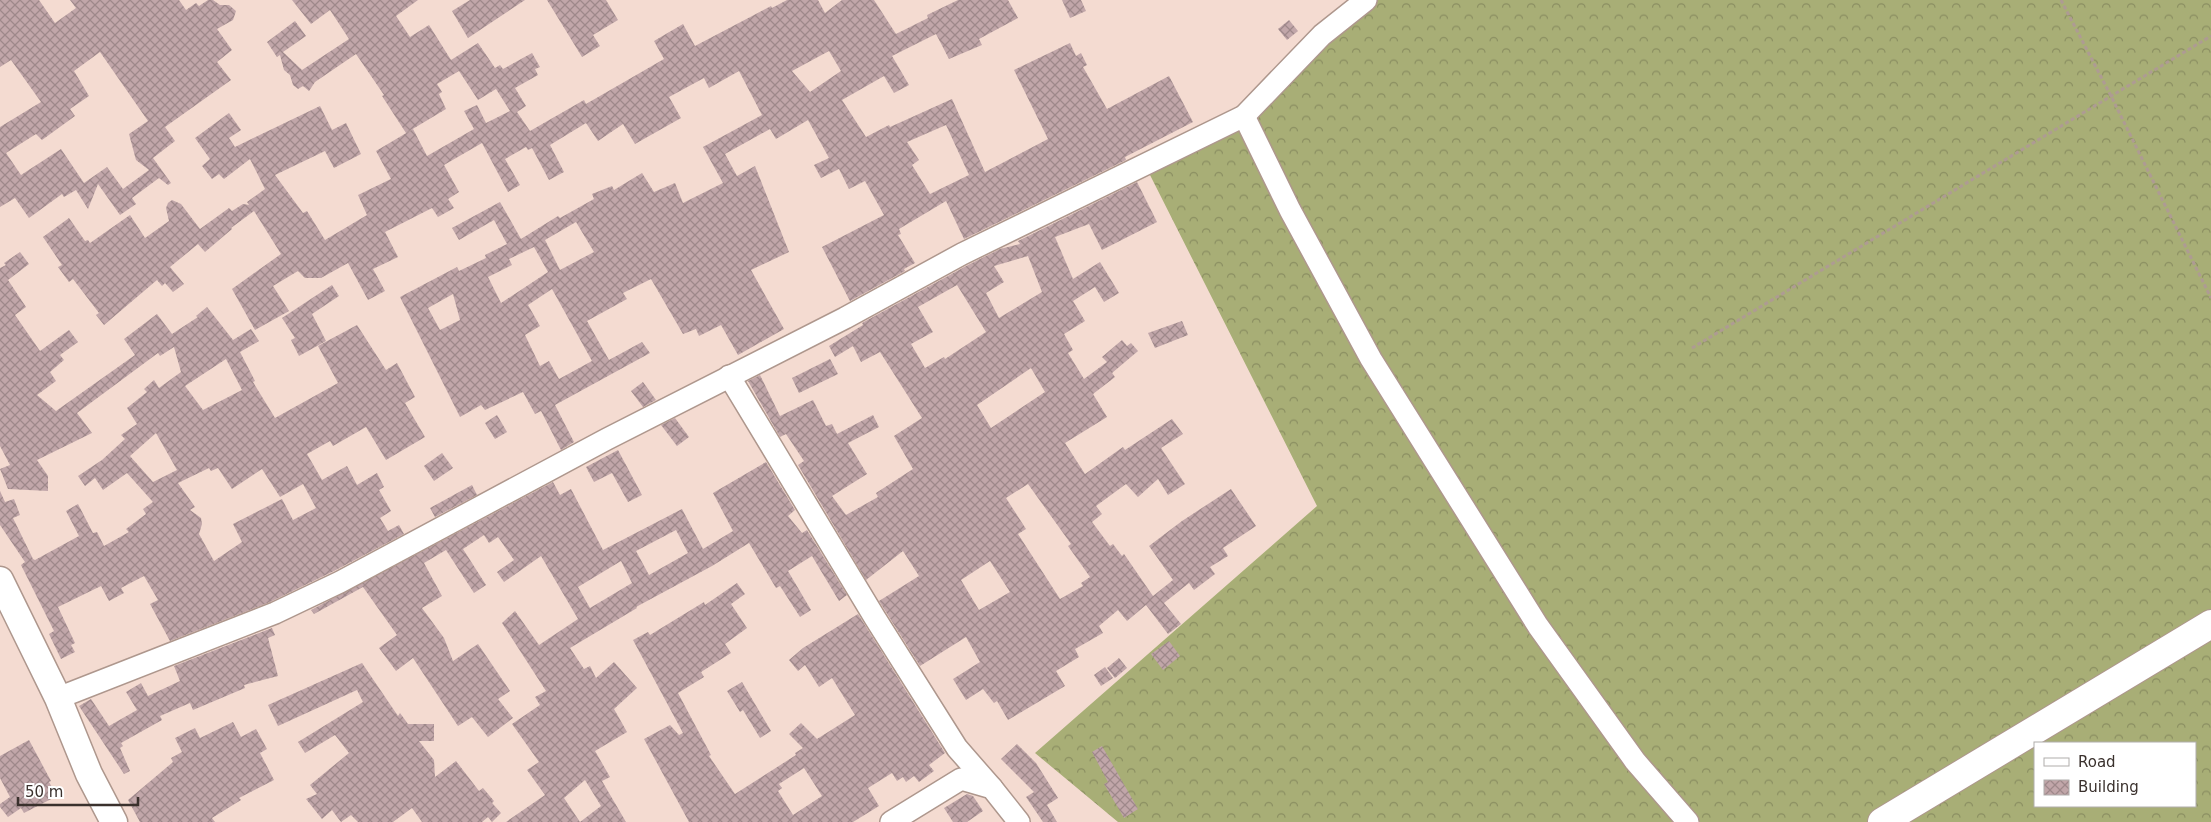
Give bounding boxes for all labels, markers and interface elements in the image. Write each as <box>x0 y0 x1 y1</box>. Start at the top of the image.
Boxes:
legend <box>2034 742 2196 807</box>
text: Road <box>2078 753 2116 771</box>
scale bar <box>18 774 138 806</box>
text: Building <box>2078 778 2139 796</box>
text: 50 m <box>25 783 63 801</box>

